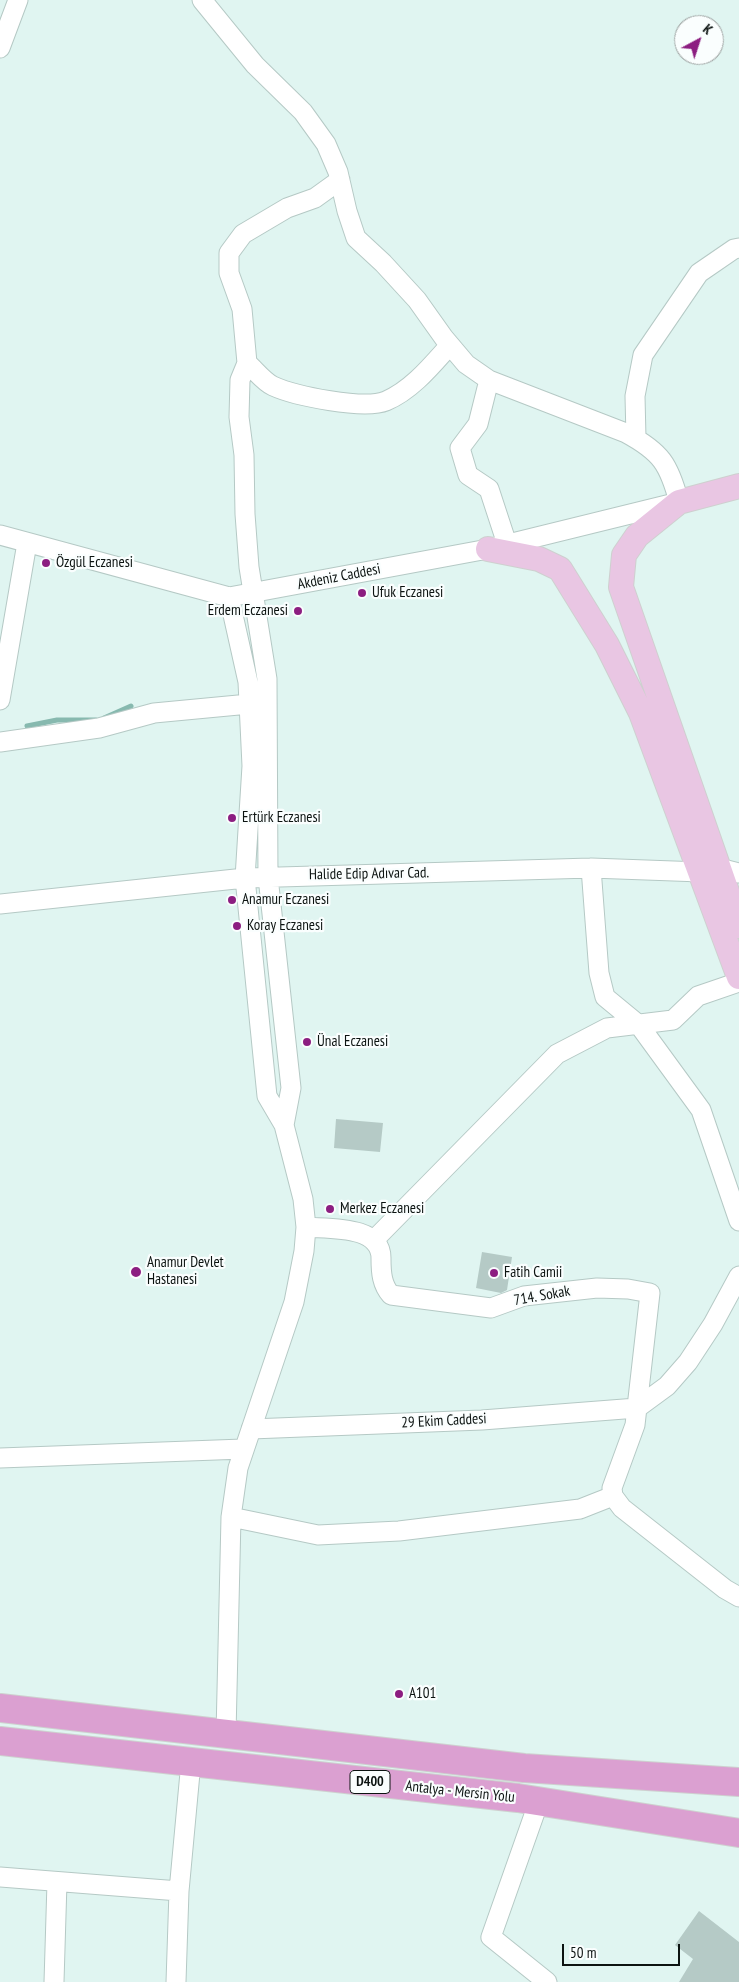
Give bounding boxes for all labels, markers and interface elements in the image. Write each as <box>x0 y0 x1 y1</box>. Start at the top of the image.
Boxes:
north arrow <box>674 15 724 65</box>
text: K <box>699 20 717 39</box>
place label: Özgül Eczanesi <box>56 554 133 572</box>
marker: Özgül Eczanesi <box>40 557 52 569</box>
street label: Akdeniz Caddesi <box>296 560 382 594</box>
place label: Ufuk Eczanesi <box>372 584 443 602</box>
marker: Ufuk Eczanesi <box>356 587 368 599</box>
place label: Erdem Eczanesi <box>208 602 288 620</box>
marker: Erdem Eczanesi <box>292 605 304 617</box>
place label: Ertürk Eczanesi <box>242 809 321 827</box>
marker: Ertürk Eczanesi <box>226 812 238 824</box>
street label: Halide Edip Adıvar Cad. <box>309 864 429 884</box>
place label: Anamur Eczanesi <box>242 891 329 909</box>
marker: Anamur Eczanesi <box>226 894 238 906</box>
place label: Koray Eczanesi <box>247 917 323 935</box>
marker: Koray Eczanesi <box>231 920 243 932</box>
place label: Ünal Eczanesi <box>317 1033 388 1051</box>
marker: Ünal Eczanesi <box>301 1036 313 1048</box>
place label: Merkez Eczanesi <box>340 1200 424 1218</box>
marker: Merkez Eczanesi <box>324 1203 336 1215</box>
place label: Anamur Devlet Hastanesi <box>147 1254 224 1289</box>
place label: Fatih Camii <box>504 1264 562 1282</box>
marker: Anamur Devlet Hastanesi <box>129 1265 143 1279</box>
marker: Fatih Camii <box>488 1267 500 1279</box>
street label: 714. Sokak <box>513 1282 571 1310</box>
street label: 29 Ekim Caddesi <box>401 1410 487 1432</box>
place label: A101 <box>409 1685 436 1703</box>
marker: A101 <box>393 1688 405 1700</box>
road number: D400 <box>350 1770 390 1794</box>
street label: Antalya - Mersin Yolu <box>404 1777 516 1807</box>
scale bar <box>564 1934 682 1966</box>
text: 50 m <box>570 1943 596 1962</box>

